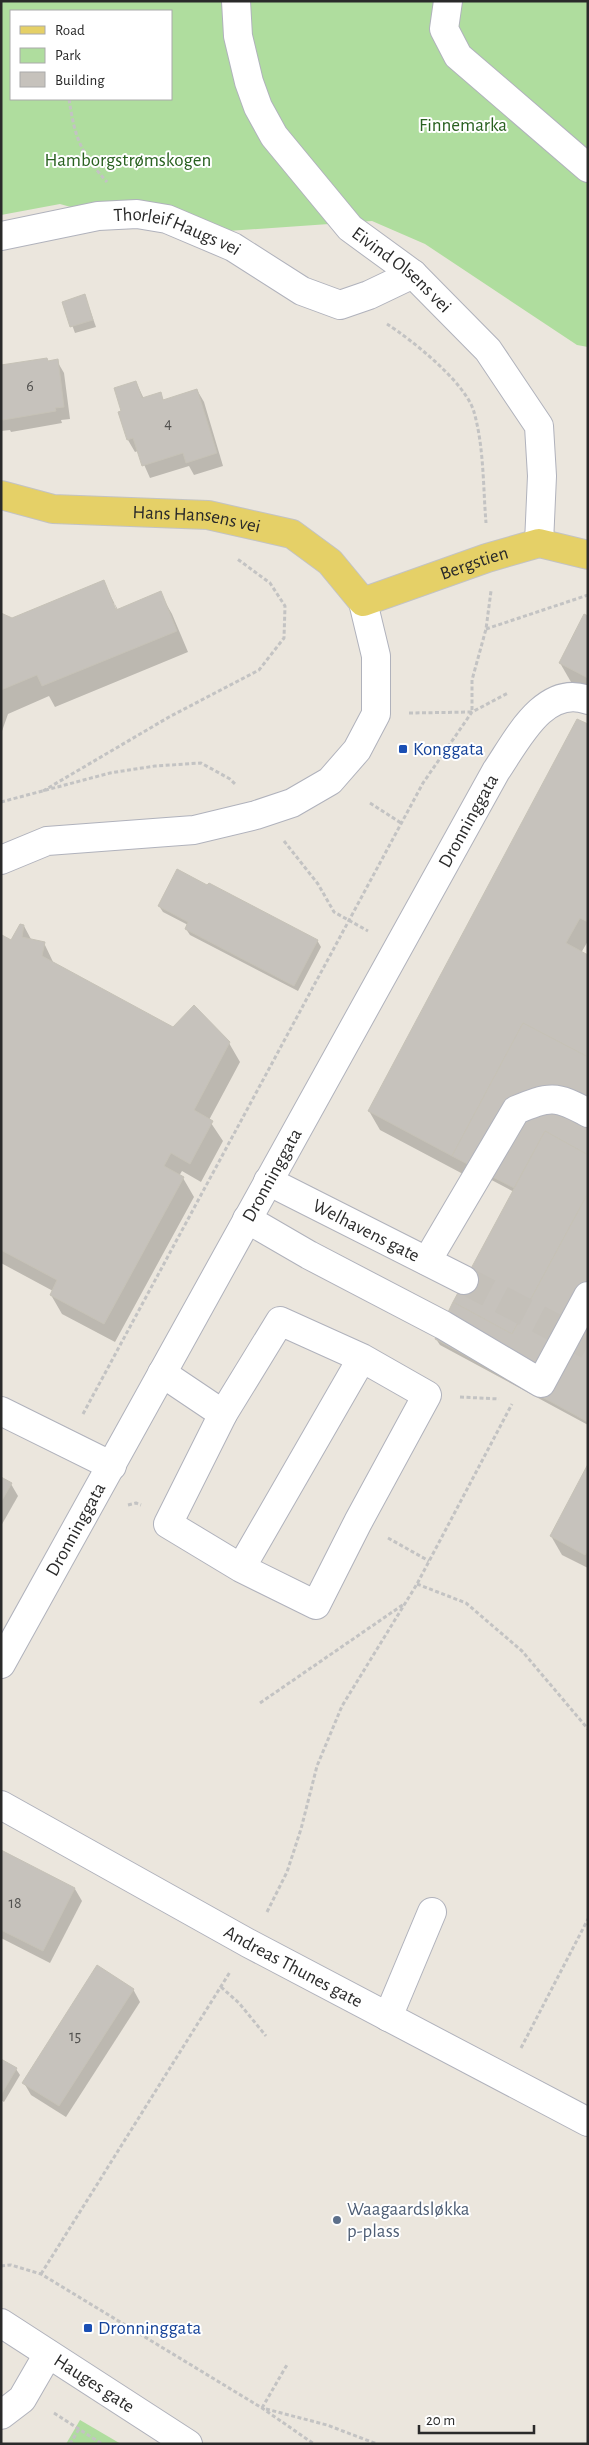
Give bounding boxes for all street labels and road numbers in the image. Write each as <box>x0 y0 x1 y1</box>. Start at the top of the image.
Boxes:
street label: Thorleif Haugs vei <box>113 204 244 259</box>
street label: Eivind Olsens vei <box>349 223 455 316</box>
street label: Hans Hansens vei <box>132 503 262 536</box>
street label: Bergstien <box>438 543 510 583</box>
street label: Dronninggata <box>435 771 502 871</box>
street label: Dronninggata <box>239 1125 305 1225</box>
street label: Welhavens gate <box>310 1196 423 1265</box>
street label: Dronninggata <box>42 1479 109 1579</box>
street label: Andreas Thunes gate <box>221 1922 366 2011</box>
street label: Hauges gate <box>51 2350 138 2416</box>

